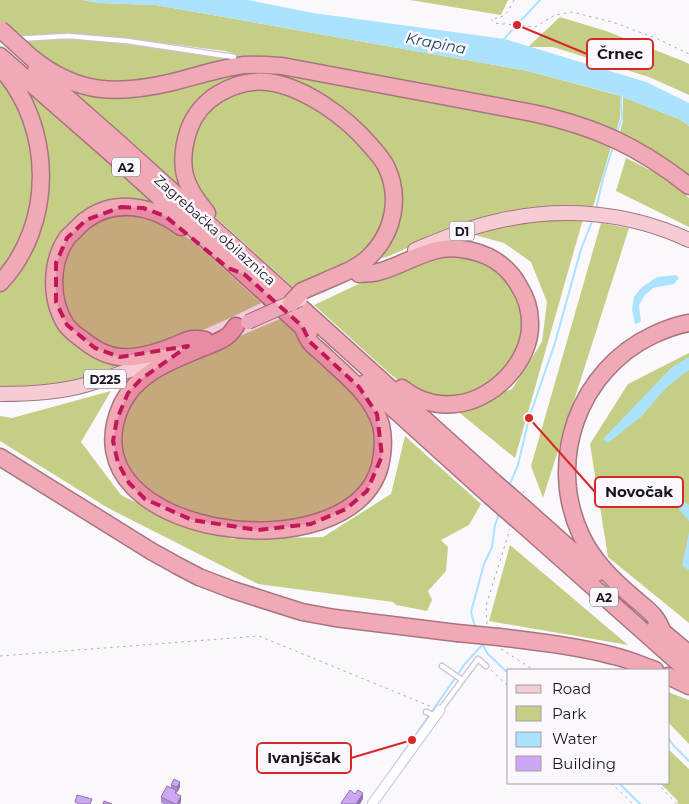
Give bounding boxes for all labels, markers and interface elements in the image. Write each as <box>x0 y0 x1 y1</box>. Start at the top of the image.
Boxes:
water label: Krapina <box>404 28 468 58</box>
callout: Črnec <box>587 39 653 69</box>
text: Črnec <box>597 44 643 63</box>
road number: A2 <box>112 158 140 176</box>
street label: Zagrebačka obilaznica <box>151 171 279 289</box>
road number: D1 <box>450 222 474 240</box>
road number: D225 <box>84 369 126 388</box>
callout: Novočak <box>595 477 683 507</box>
text: Novočak <box>605 482 673 501</box>
road number: A2 <box>590 588 618 606</box>
legend <box>507 669 669 784</box>
text: Road <box>552 679 591 698</box>
text: Park <box>552 704 586 723</box>
text: Water <box>552 729 598 748</box>
callout: Ivanjščak <box>257 743 351 773</box>
text: Ivanjščak <box>267 748 341 767</box>
text: Building <box>552 754 616 773</box>

